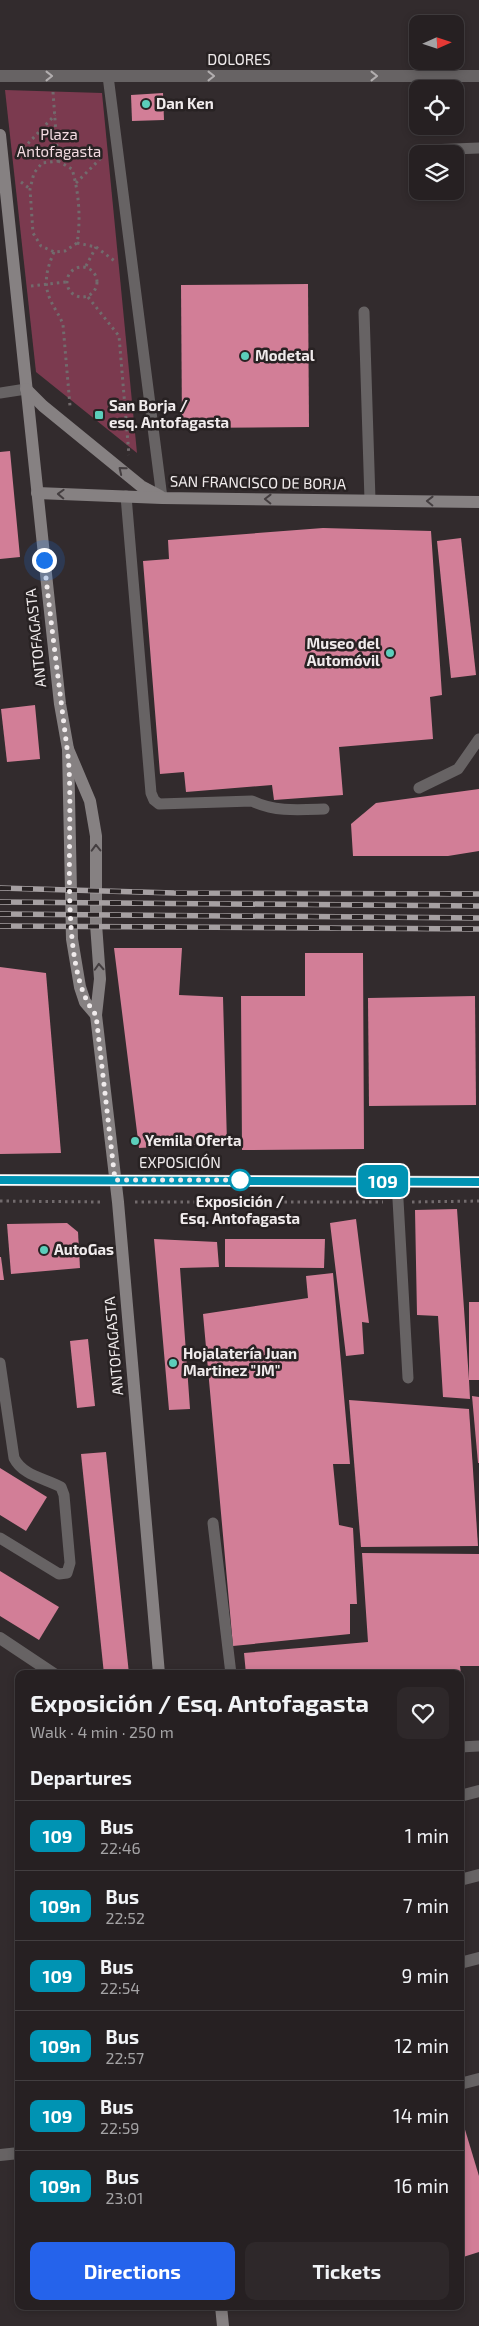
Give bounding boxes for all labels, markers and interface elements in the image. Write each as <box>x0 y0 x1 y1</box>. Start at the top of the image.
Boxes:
north arrow <box>409 15 464 70</box>
map controls <box>409 15 464 200</box>
street label: DOLORES <box>207 50 271 68</box>
one-way arrow <box>45 71 53 81</box>
one-way arrow <box>208 71 215 81</box>
one-way arrow <box>370 71 378 81</box>
button: locate <box>409 80 464 135</box>
place label: Dan Ken <box>156 94 214 112</box>
marker: Dan Ken <box>140 98 152 110</box>
park label: Plaza Antofagasta <box>17 125 101 160</box>
button: layers <box>409 145 464 200</box>
place label: Modetal <box>255 346 315 364</box>
marker: Modetal <box>239 350 251 362</box>
place label: San Borja / esq. Antofagasta <box>109 396 229 431</box>
marker: San Borja / esq. Antofagasta <box>93 409 105 421</box>
one-way arrow <box>119 468 128 476</box>
street label: SAN FRANCISCO DE BORJA <box>170 471 347 493</box>
one-way arrow <box>57 488 65 499</box>
one-way arrow <box>264 494 272 504</box>
one-way arrow <box>426 496 434 506</box>
your location <box>32 548 57 573</box>
street label: ANTOFAGASTA <box>21 587 49 688</box>
place label: Museo del Automóvil <box>307 634 380 669</box>
marker: Museo del Automóvil <box>384 647 396 659</box>
one-way arrow <box>91 844 101 852</box>
one-way arrow <box>94 963 105 971</box>
place label: Yemila Oferta <box>145 1131 241 1149</box>
marker: Yemila Oferta <box>129 1135 141 1147</box>
street label: EXPOSICIÓN <box>139 1153 221 1171</box>
line badge: 109 <box>354 1165 412 1197</box>
marker: Exposición / Esq. Antofagasta <box>229 1169 251 1191</box>
text: 109 <box>368 1170 398 1192</box>
place label: Exposición / Esq. Antofagasta <box>180 1192 300 1227</box>
place label: AutoGas <box>54 1240 114 1258</box>
marker: AutoGas <box>38 1244 50 1256</box>
street label: ANTOFAGASTA <box>100 1295 126 1396</box>
place label: Hojalatería Juan Martinez "JM" <box>183 1344 297 1379</box>
marker: Hojalatería Juan Martinez "JM" <box>167 1357 179 1369</box>
button: heart <box>397 1687 449 1739</box>
text: Exposición / Esq. Antofagasta <box>30 1688 369 1717</box>
text: Walk · 4 min · 250 m <box>30 1722 174 1741</box>
text: Departures <box>30 1766 132 1789</box>
text: Bus <box>100 1815 134 1838</box>
text: 1 min <box>405 1824 449 1847</box>
text: 109 <box>43 1825 72 1847</box>
text: 22:46 <box>100 1838 141 1857</box>
text: Bus <box>106 1885 139 1908</box>
text: 7 min <box>403 1894 449 1917</box>
text: 109n <box>40 1895 81 1917</box>
text: 22:52 <box>106 1908 145 1927</box>
text: Bus <box>100 1955 134 1978</box>
text: 9 min <box>401 1964 449 1987</box>
text: 109 <box>43 1965 72 1987</box>
text: 22:54 <box>100 1978 140 1997</box>
text: Bus <box>106 2025 139 2048</box>
text: 12 min <box>394 2034 449 2057</box>
text: 109n <box>40 2035 81 2057</box>
text: 22:57 <box>106 2048 144 2067</box>
text: Bus <box>100 2095 134 2118</box>
text: 14 min <box>393 2104 449 2127</box>
text: 109 <box>43 2105 72 2127</box>
text: 22:59 <box>100 2118 140 2137</box>
text: Bus <box>106 2165 139 2188</box>
text: 16 min <box>394 2174 449 2197</box>
text: 109n <box>40 2175 81 2197</box>
text: 23:01 <box>106 2188 143 2207</box>
button: Directions <box>30 2242 235 2300</box>
button: Tickets <box>245 2242 449 2300</box>

